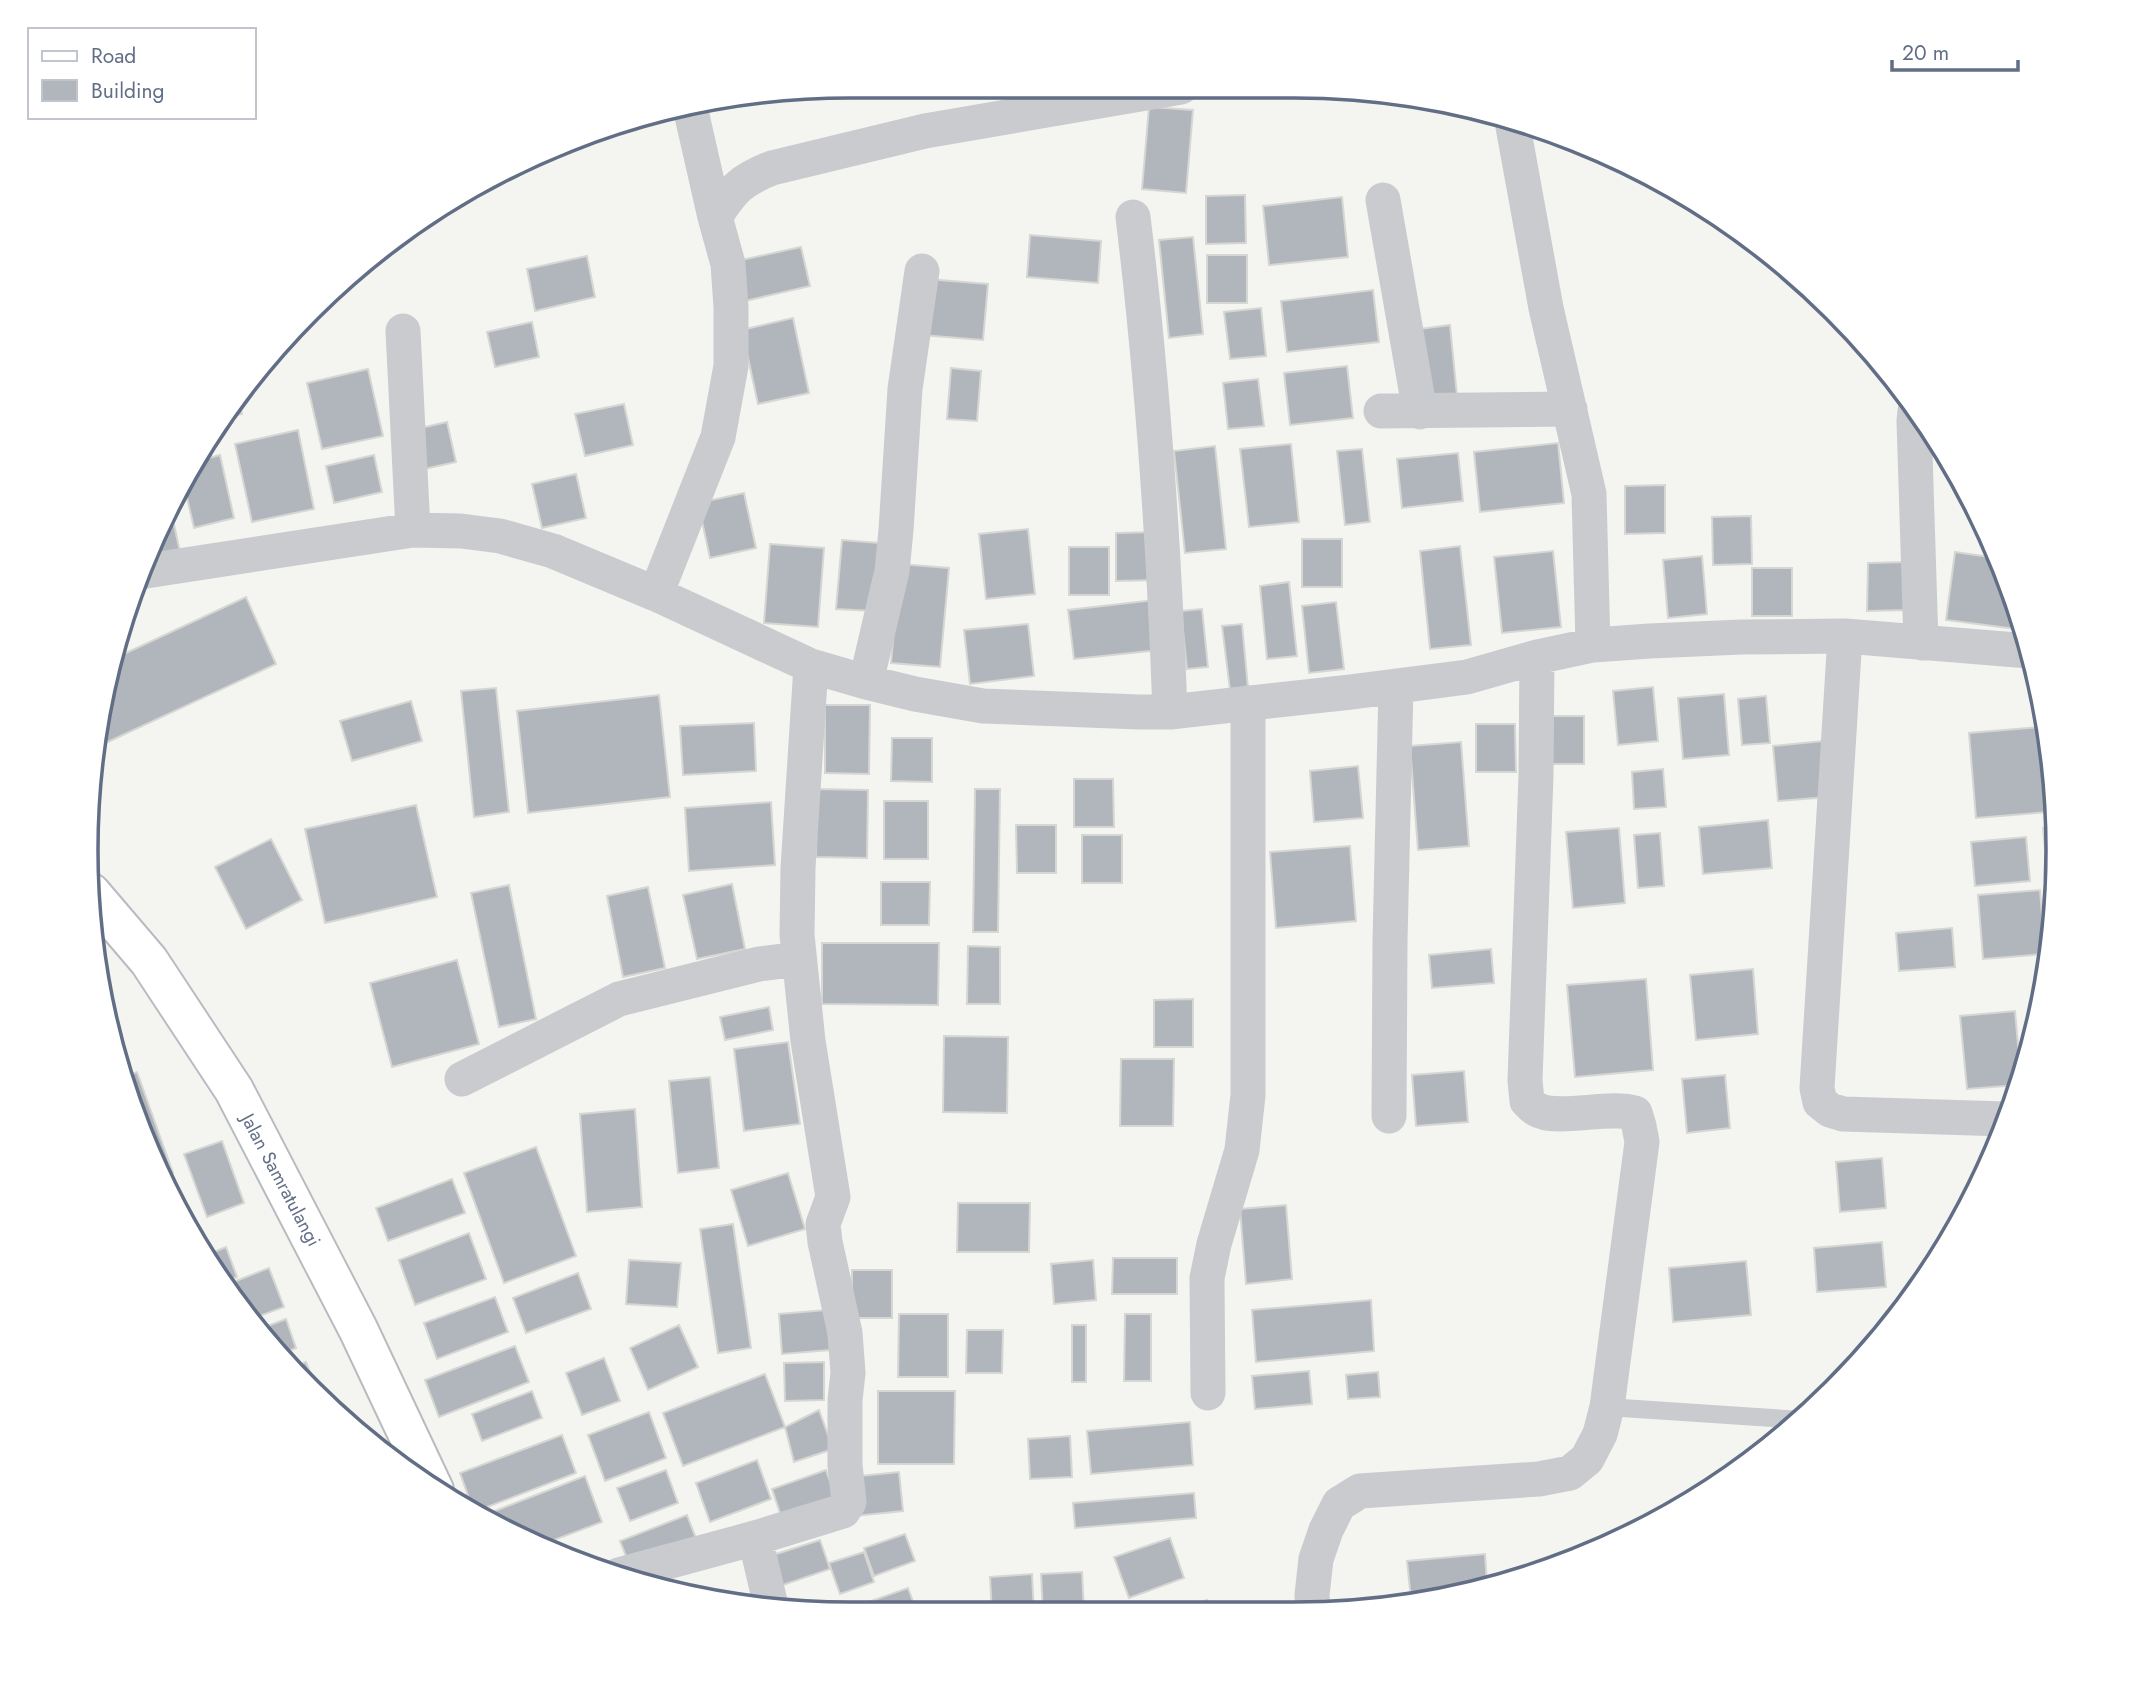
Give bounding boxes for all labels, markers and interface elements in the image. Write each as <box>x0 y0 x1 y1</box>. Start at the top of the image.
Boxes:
legend <box>28 28 256 119</box>
scale bar <box>1892 28 2018 72</box>
text: 20 m <box>1902 38 1949 68</box>
text: Road <box>91 41 136 71</box>
text: Building <box>91 76 164 106</box>
street label: Jalan Samratulangi <box>233 1106 327 1251</box>

